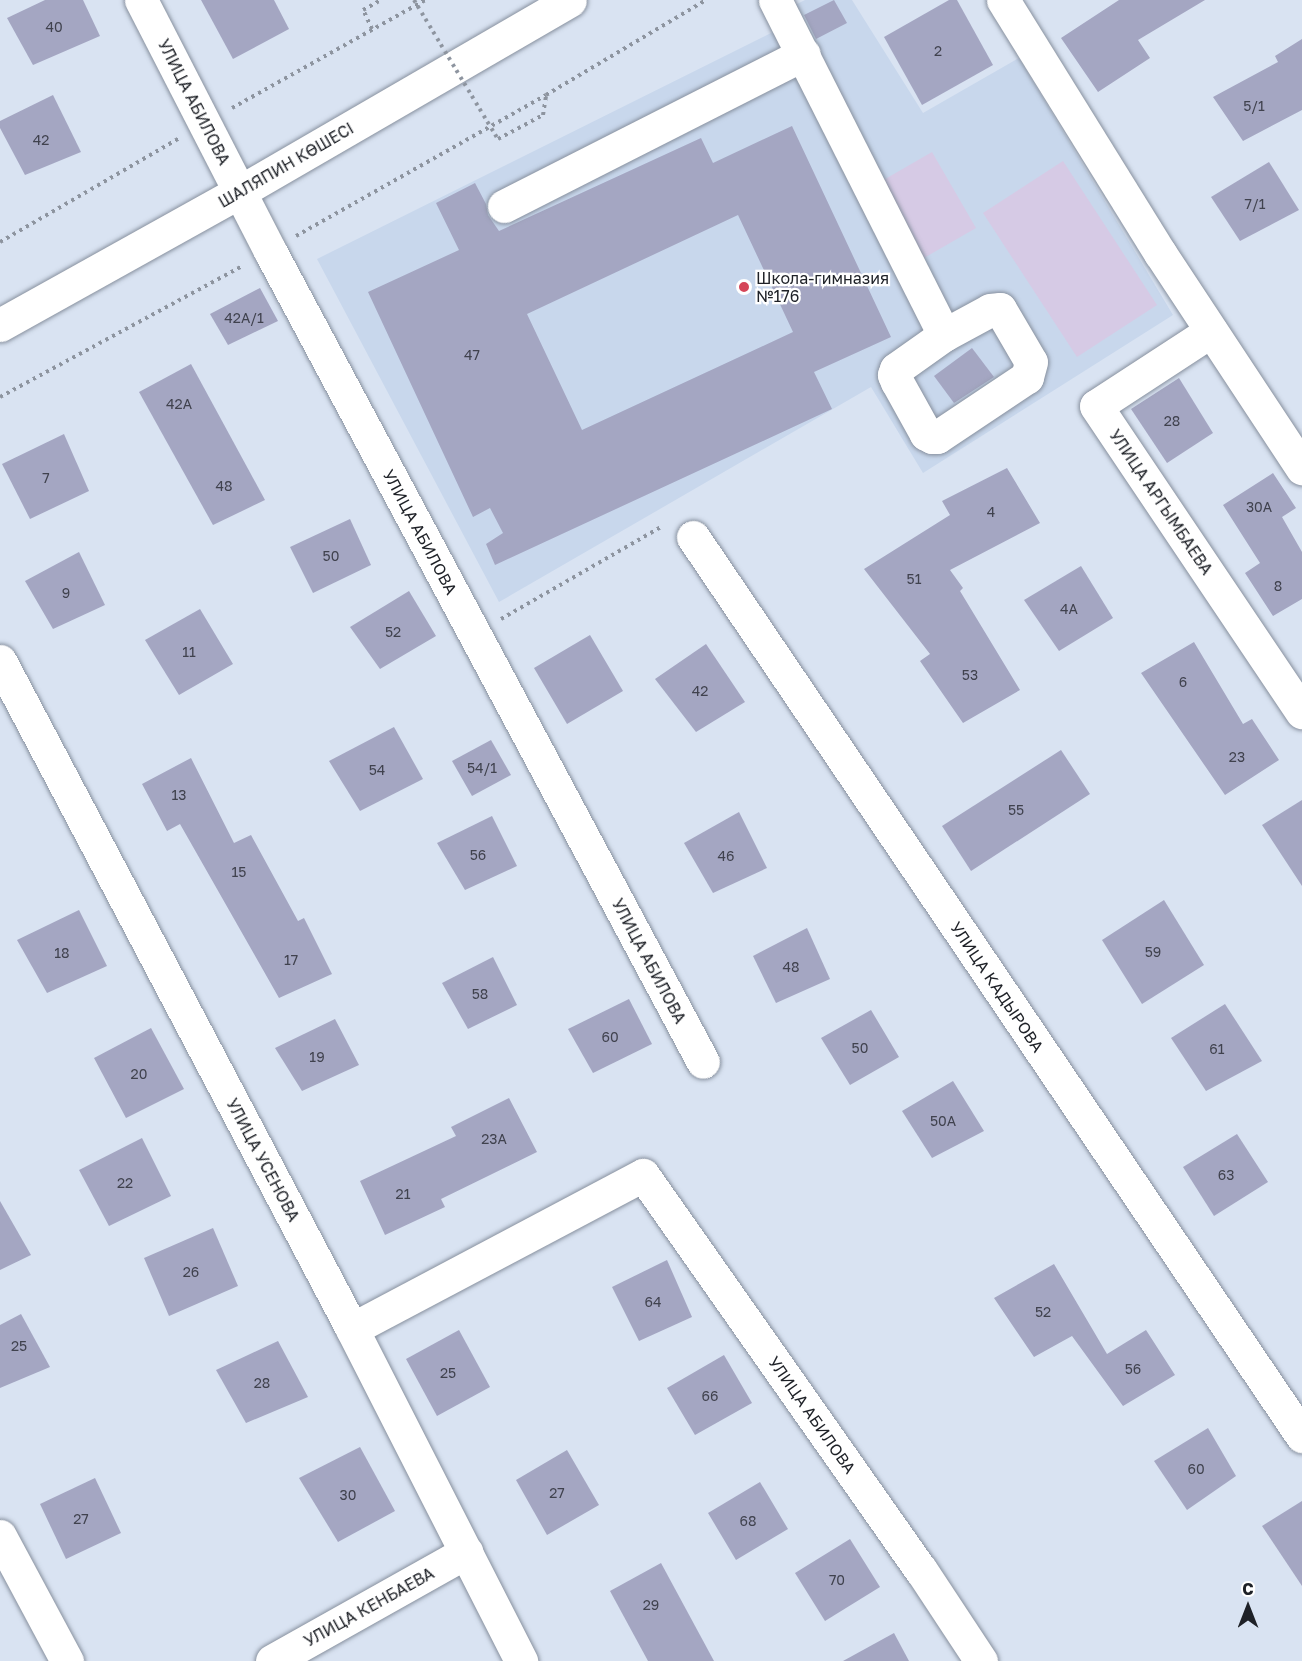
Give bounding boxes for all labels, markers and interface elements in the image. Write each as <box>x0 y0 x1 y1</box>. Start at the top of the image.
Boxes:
house number: 40 <box>45 19 63 35</box>
street label: УЛИЦА АБИЛОВА <box>154 36 234 168</box>
house number: 2 <box>934 43 942 59</box>
house number: 5/1 <box>1243 98 1265 114</box>
street label: ШАЛЯПИН КӨШЕСІ <box>215 118 357 212</box>
house number: 42 <box>33 132 49 148</box>
house number: 7/1 <box>1245 196 1265 212</box>
place label: Школа-гимназия №176 <box>756 268 889 306</box>
marker: Школа-гимназия №176 <box>737 280 751 294</box>
house number: 42А/1 <box>224 310 264 326</box>
house number: 47 <box>464 347 480 363</box>
house number: 42А <box>166 396 192 412</box>
house number: 28 <box>1164 413 1180 429</box>
street label: УЛИЦА АРГЫМБАЕВА <box>1105 426 1217 578</box>
street label: УЛИЦА АБИЛОВА <box>379 466 461 598</box>
house number: 7 <box>42 470 50 486</box>
house number: 48 <box>215 478 233 494</box>
house number: 30А <box>1246 499 1272 515</box>
house number: 4 <box>987 504 995 520</box>
house number: 50 <box>323 548 339 564</box>
house number: 51 <box>907 571 921 587</box>
house number: 8 <box>1274 578 1282 594</box>
house number: 9 <box>62 585 70 601</box>
house number: 4А <box>1060 601 1078 617</box>
house number: 52 <box>385 624 401 640</box>
house number: 11 <box>182 644 196 660</box>
house number: 53 <box>962 667 978 683</box>
house number: 6 <box>1179 674 1187 690</box>
house number: 42 <box>692 683 708 699</box>
house number: 23 <box>1229 749 1245 765</box>
house number: 54/1 <box>467 760 497 776</box>
house number: 54 <box>369 762 385 778</box>
house number: 13 <box>172 787 186 803</box>
house number: 55 <box>1008 802 1024 818</box>
house number: 56 <box>470 847 486 863</box>
house number: 46 <box>717 848 735 864</box>
house number: 15 <box>232 864 246 880</box>
street label: УЛИЦА АБИЛОВА <box>608 895 690 1027</box>
street label: УЛИЦА КАДЫРОВА <box>946 918 1048 1056</box>
house number: 59 <box>1145 944 1161 960</box>
house number: 18 <box>54 945 70 961</box>
house number: 17 <box>284 952 298 968</box>
house number: 48 <box>782 959 800 975</box>
house number: 58 <box>472 986 488 1002</box>
house number: 60 <box>601 1029 619 1045</box>
house number: 50 <box>852 1040 868 1056</box>
house number: 61 <box>1209 1041 1225 1057</box>
house number: 19 <box>309 1049 325 1065</box>
house number: 20 <box>131 1066 147 1082</box>
street label: УЛИЦА УСЕНОВА <box>222 1095 304 1225</box>
house number: 50А <box>930 1113 956 1129</box>
house number: 23А <box>481 1131 507 1147</box>
house number: 63 <box>1218 1167 1234 1183</box>
house number: 22 <box>117 1175 133 1191</box>
house number: 21 <box>396 1186 410 1202</box>
house number: 26 <box>183 1264 199 1280</box>
house number: 64 <box>644 1294 662 1310</box>
house number: 52 <box>1035 1304 1051 1320</box>
house number: 25 <box>11 1338 27 1354</box>
street label: УЛИЦА АБИЛОВА <box>764 1353 860 1477</box>
house number: 56 <box>1125 1361 1141 1377</box>
house number: 25 <box>440 1365 456 1381</box>
house number: 28 <box>254 1375 270 1391</box>
house number: 66 <box>702 1388 718 1404</box>
house number: 60 <box>1187 1461 1205 1477</box>
house number: 27 <box>549 1485 565 1501</box>
house number: 30 <box>340 1487 356 1503</box>
house number: 27 <box>73 1511 89 1527</box>
house number: 68 <box>739 1513 757 1529</box>
street label: УЛИЦА КЕНБАЕВА <box>301 1563 437 1651</box>
house number: 70 <box>829 1572 845 1588</box>
north arrow <box>1218 1577 1278 1637</box>
text: С <box>1242 1579 1254 1599</box>
house number: 29 <box>643 1597 659 1613</box>

